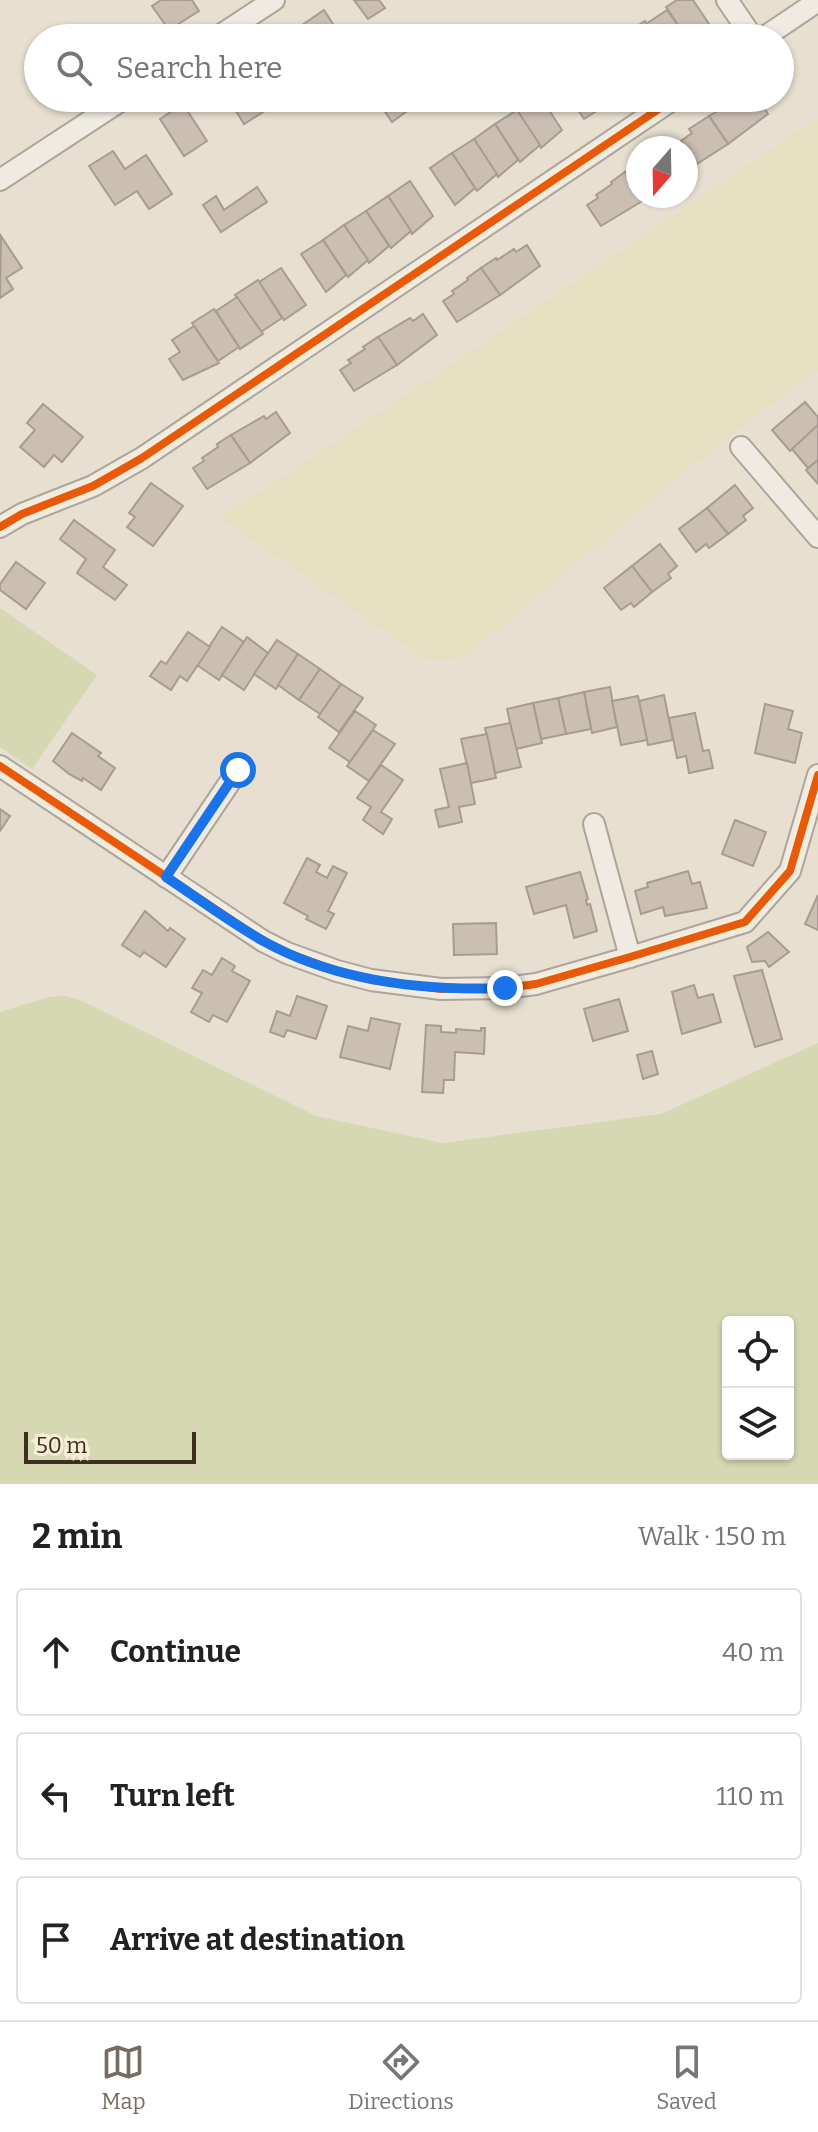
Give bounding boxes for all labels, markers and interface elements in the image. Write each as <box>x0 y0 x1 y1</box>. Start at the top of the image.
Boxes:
search box <box>24 24 794 112</box>
icon: search <box>52 46 96 90</box>
text: Search here <box>116 50 283 86</box>
north arrow <box>626 136 698 208</box>
route start <box>220 752 256 788</box>
route end <box>487 970 523 1006</box>
map controls <box>722 1316 794 1460</box>
button: locate <box>722 1316 794 1388</box>
button: layers <box>722 1388 794 1460</box>
scale bar <box>24 1428 196 1464</box>
text: 50 m <box>36 1432 87 1459</box>
text: 2 min <box>32 1516 122 1557</box>
text: Walk · 150 m <box>638 1521 786 1552</box>
icon: ahead <box>34 1630 78 1674</box>
text: Continue <box>110 1634 241 1670</box>
text: 40 m <box>722 1637 784 1668</box>
icon: left <box>34 1774 78 1818</box>
text: Turn left <box>110 1778 235 1814</box>
text: 110 m <box>716 1781 784 1812</box>
icon: arrive <box>34 1918 78 1962</box>
text: Arrive at destination <box>110 1922 405 1958</box>
tab: Map <box>101 2040 146 2115</box>
tab: Directions <box>348 2040 454 2115</box>
tab: Saved <box>656 2040 717 2115</box>

